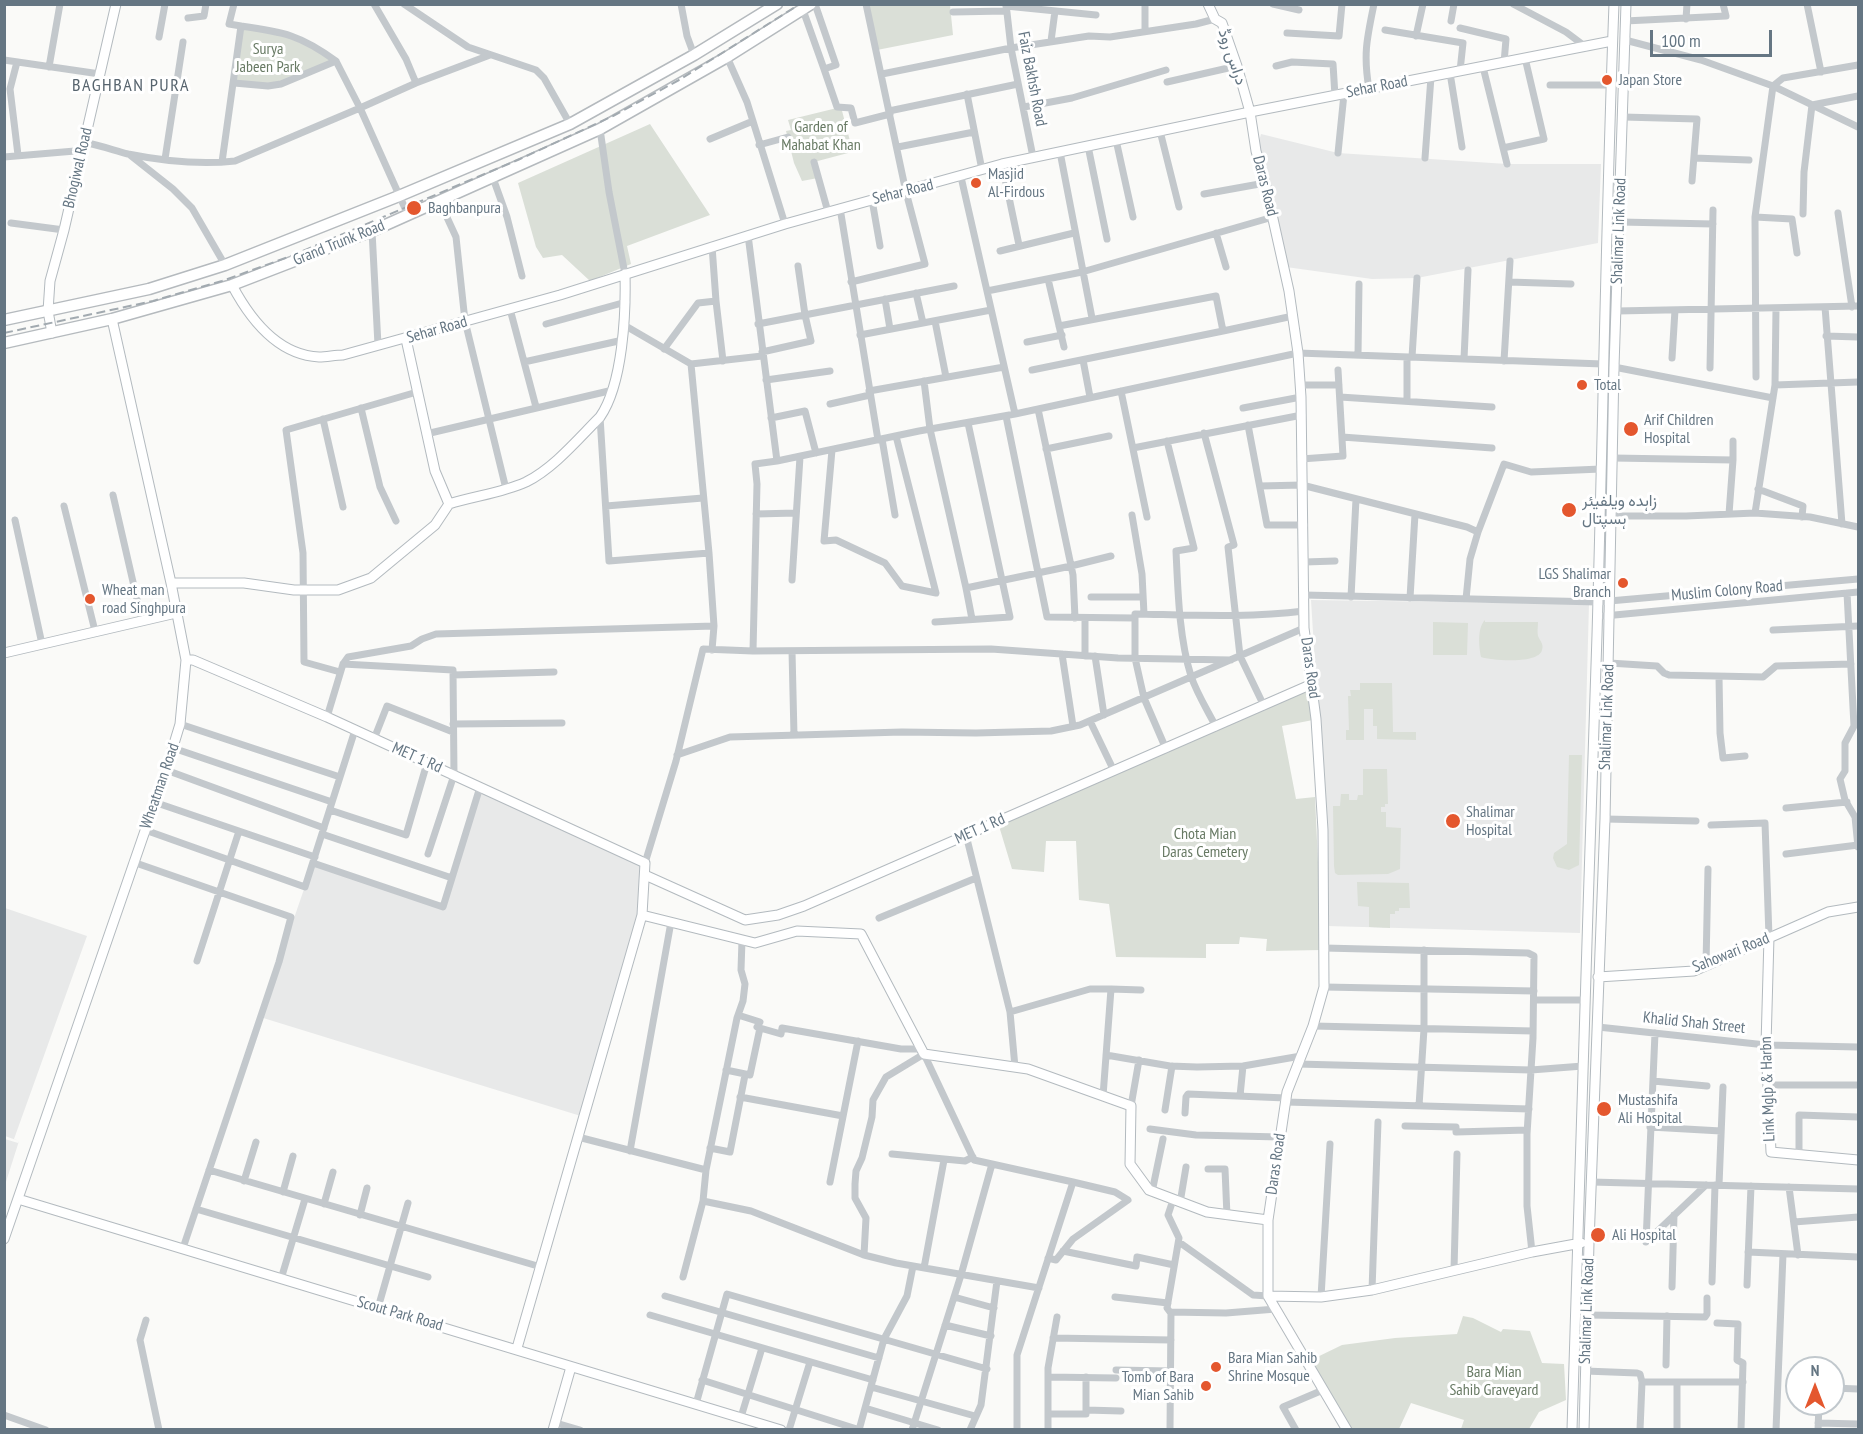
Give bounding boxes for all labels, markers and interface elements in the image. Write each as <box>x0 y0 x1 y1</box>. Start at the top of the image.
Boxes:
scale bar <box>1653 18 1774 56</box>
street label: دراس روڈ <box>1213 26 1251 88</box>
text: 100 m <box>1661 29 1701 52</box>
street label: Faiz Bakhsh Road <box>1013 30 1051 128</box>
park label: Surya Jabeen Park <box>236 39 300 77</box>
place label: Japan Store <box>1619 70 1682 90</box>
street label: Sehar Road <box>1345 72 1409 102</box>
marker: Japan Store <box>1600 73 1614 87</box>
district label: BAGHBAN PURA <box>72 75 190 97</box>
park label: Garden of Mahabat Khan <box>781 117 861 155</box>
street label: Bhogiwal Road <box>59 126 97 210</box>
street label: Daras Road <box>1248 154 1282 218</box>
place label: Masjid Al-Firdous <box>988 164 1045 202</box>
street label: Sehar Road <box>871 175 935 209</box>
marker: Masjid Al-Firdous <box>969 176 983 190</box>
street label: Shalimar Link Road <box>1608 178 1630 284</box>
place label: Baghbanpura <box>428 198 501 218</box>
marker: Baghbanpura <box>405 199 423 217</box>
street label: Grand Trunk Road <box>290 216 388 270</box>
street label: Sehar Road <box>405 312 469 348</box>
place label: Total <box>1594 375 1621 395</box>
marker: Total <box>1575 378 1589 392</box>
place label: Arif Children Hospital <box>1644 410 1713 448</box>
marker: Arif Children Hospital <box>1622 420 1640 438</box>
place label: زاہدہ ویلفیئر ہسپتال <box>1582 491 1657 529</box>
marker: زاہدہ ویلفیئر ہسپتال <box>1560 501 1578 519</box>
place label: LGS Shalimar Branch <box>1538 564 1611 602</box>
marker: LGS Shalimar Branch <box>1616 576 1630 590</box>
street label: Muslim Colony Road <box>1671 577 1783 605</box>
place label: Wheat man road Singhpura <box>102 580 186 618</box>
marker: Wheat man road Singhpura <box>83 592 97 606</box>
street label: Daras Road <box>1296 636 1324 700</box>
street label: Shalimar Link Road <box>1596 664 1618 770</box>
street label: MET 1 Rd <box>389 738 445 778</box>
street label: Wheatman Road <box>136 740 184 832</box>
place label: Shalimar Hospital <box>1466 802 1515 840</box>
street label: MET 1 Rd <box>952 809 1008 849</box>
marker: Shalimar Hospital <box>1444 812 1462 830</box>
park label: Chota Mian Daras Cemetery <box>1162 824 1248 862</box>
street label: Sahowari Road <box>1690 929 1772 977</box>
street label: Khalid Shah Street <box>1642 1008 1746 1038</box>
street label: Link Mglp & Harbn <box>1757 1036 1779 1142</box>
place label: Mustashifa Ali Hospital <box>1618 1090 1682 1128</box>
marker: Mustashifa Ali Hospital <box>1595 1100 1613 1118</box>
street label: Daras Road <box>1262 1132 1290 1196</box>
place label: Ali Hospital <box>1612 1225 1676 1245</box>
marker: Ali Hospital <box>1589 1226 1607 1244</box>
street label: Shalimar Link Road <box>1576 1258 1598 1364</box>
street label: Scout Park Road <box>355 1293 445 1335</box>
place label: Bara Mian Sahib Shrine Mosque <box>1228 1348 1317 1386</box>
north arrow <box>1785 1356 1845 1416</box>
marker: Bara Mian Sahib Shrine Mosque <box>1209 1360 1223 1374</box>
text: N <box>1811 1360 1819 1380</box>
park label: Bara Mian Sahib Graveyard <box>1449 1362 1539 1400</box>
place label: Tomb of Bara Mian Sahib <box>1122 1367 1194 1405</box>
marker: Tomb of Bara Mian Sahib <box>1199 1379 1213 1393</box>

